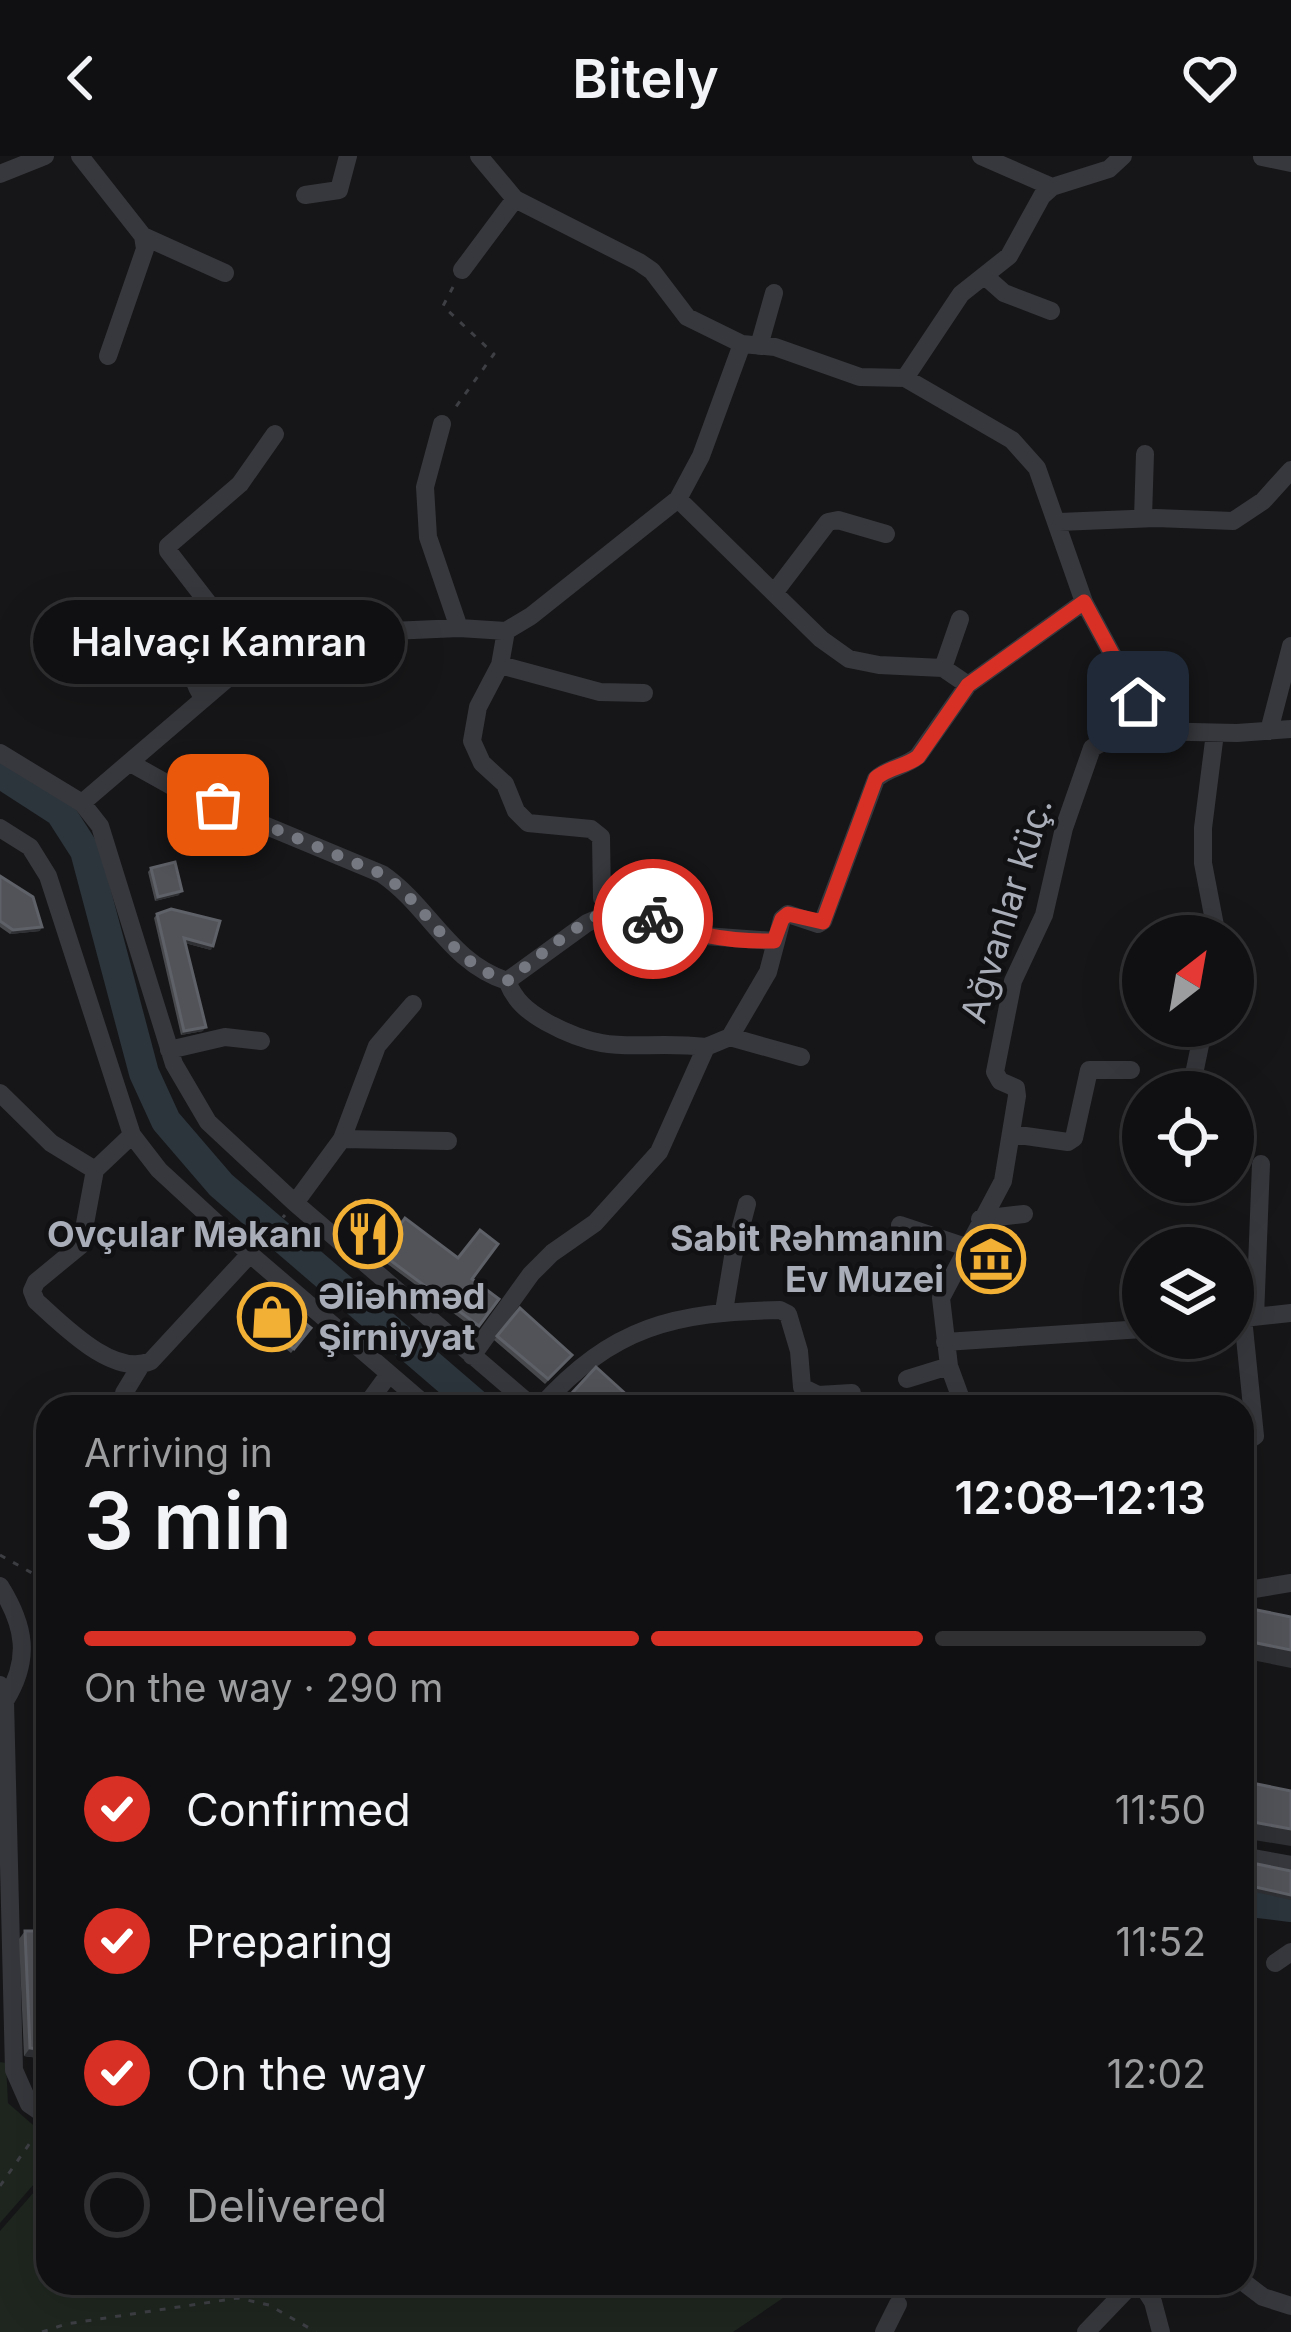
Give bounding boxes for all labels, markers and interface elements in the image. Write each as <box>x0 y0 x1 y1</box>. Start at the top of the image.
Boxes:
icon: back <box>48 45 114 111</box>
icon: heart <box>1177 45 1243 111</box>
text: Bitely <box>572 46 719 111</box>
callout: Halvaçı Kamran <box>32 601 404 685</box>
text: Halvaçı Kamran <box>71 618 367 665</box>
pin <box>1087 651 1189 753</box>
icon: home <box>1105 669 1171 735</box>
pin <box>167 754 269 856</box>
icon: bag <box>185 772 251 838</box>
street label: Ağvanlar küç. <box>951 792 1061 1028</box>
courier <box>593 859 713 979</box>
icon: bike <box>620 886 686 952</box>
north arrow <box>1122 915 1254 1047</box>
map controls <box>1122 915 1254 1359</box>
button: locate <box>1122 1071 1254 1203</box>
restaurant icon: Ovçular Məkanı <box>333 1199 403 1269</box>
place label: Ovçular Məkanı <box>47 1212 322 1256</box>
place label: Sabit Rəhmanın Ev Muzei <box>670 1216 944 1301</box>
museum icon: Sabit Rəhmanın Ev Muzei <box>956 1224 1026 1294</box>
button: layers <box>1122 1227 1254 1359</box>
place label: Əliəhməd Şirniyyat <box>318 1274 485 1359</box>
shop icon: Əliəhməd Şirniyyat <box>237 1282 307 1352</box>
text: Arriving in <box>84 1429 273 1476</box>
text: 12:08–12:13 <box>955 1470 1206 1525</box>
text: 3 min <box>84 1473 292 1568</box>
text: On the way · 290 m <box>84 1664 443 1711</box>
icon: check <box>84 1776 150 1842</box>
text: Confirmed <box>186 1782 411 1837</box>
text: 11:50 <box>1115 1786 1206 1833</box>
icon: check <box>84 1908 150 1974</box>
text: Preparing <box>186 1914 393 1969</box>
text: 11:52 <box>1116 1918 1206 1965</box>
icon: check <box>84 2040 150 2106</box>
text: On the way <box>186 2046 427 2101</box>
text: 12:02 <box>1107 2050 1206 2097</box>
text: Delivered <box>186 2178 387 2233</box>

